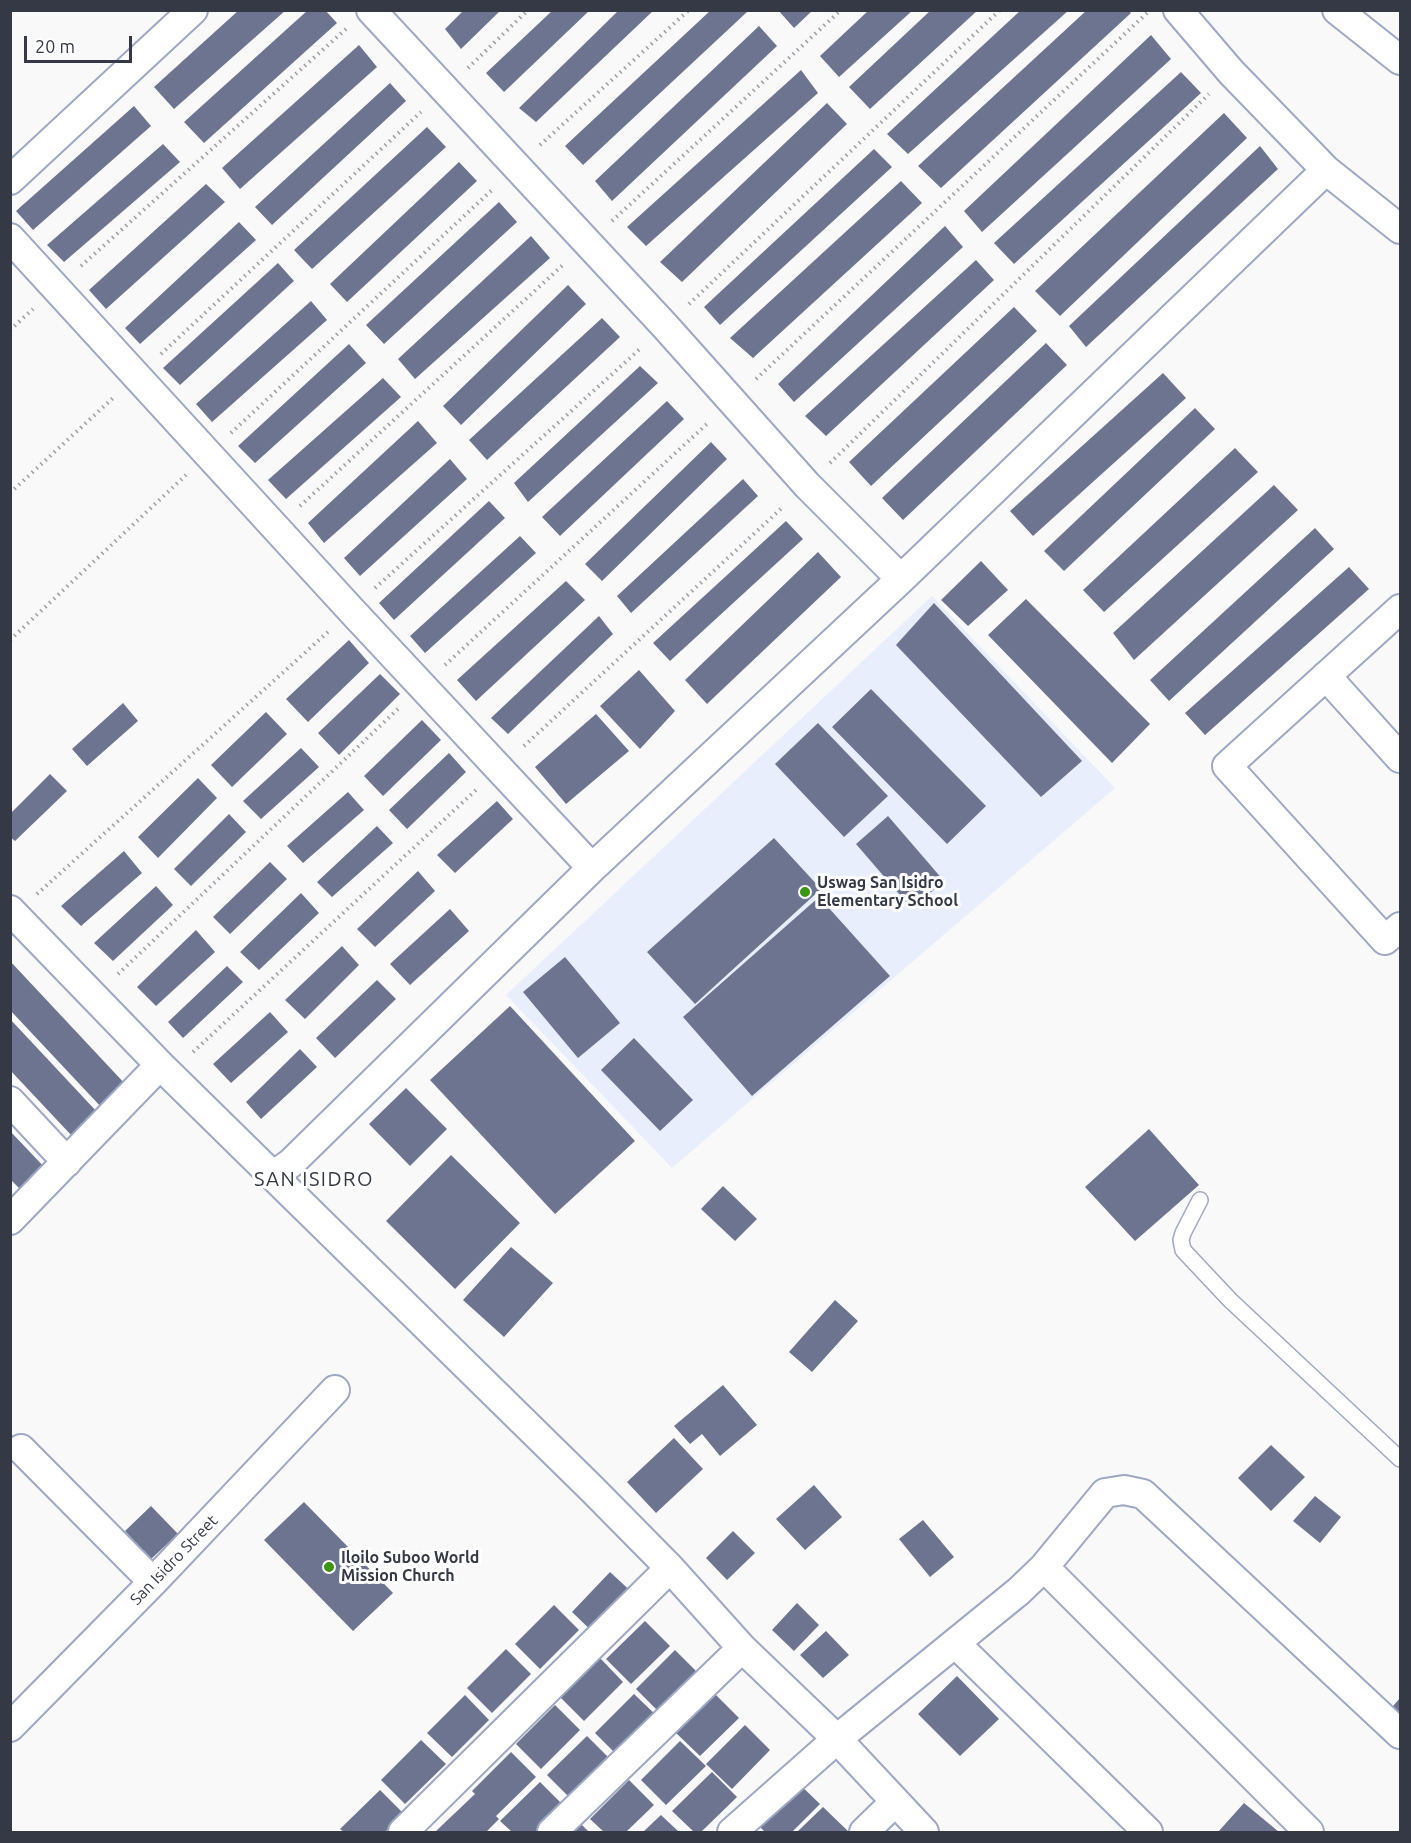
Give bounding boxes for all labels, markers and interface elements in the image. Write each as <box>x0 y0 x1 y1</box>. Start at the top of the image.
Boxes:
scale bar <box>27 24 135 62</box>
text: 20 m <box>35 36 75 56</box>
place label: Uswag San Isidro Elementary School <box>817 873 958 911</box>
marker: Uswag San Isidro Elementary School <box>798 885 812 899</box>
district label: SAN ISIDRO <box>254 1167 374 1191</box>
street label: San Isidro Street <box>126 1511 222 1609</box>
place label: Iloilo Suboo World Mission Church <box>341 1548 479 1586</box>
marker: Iloilo Suboo World Mission Church <box>322 1560 336 1574</box>

